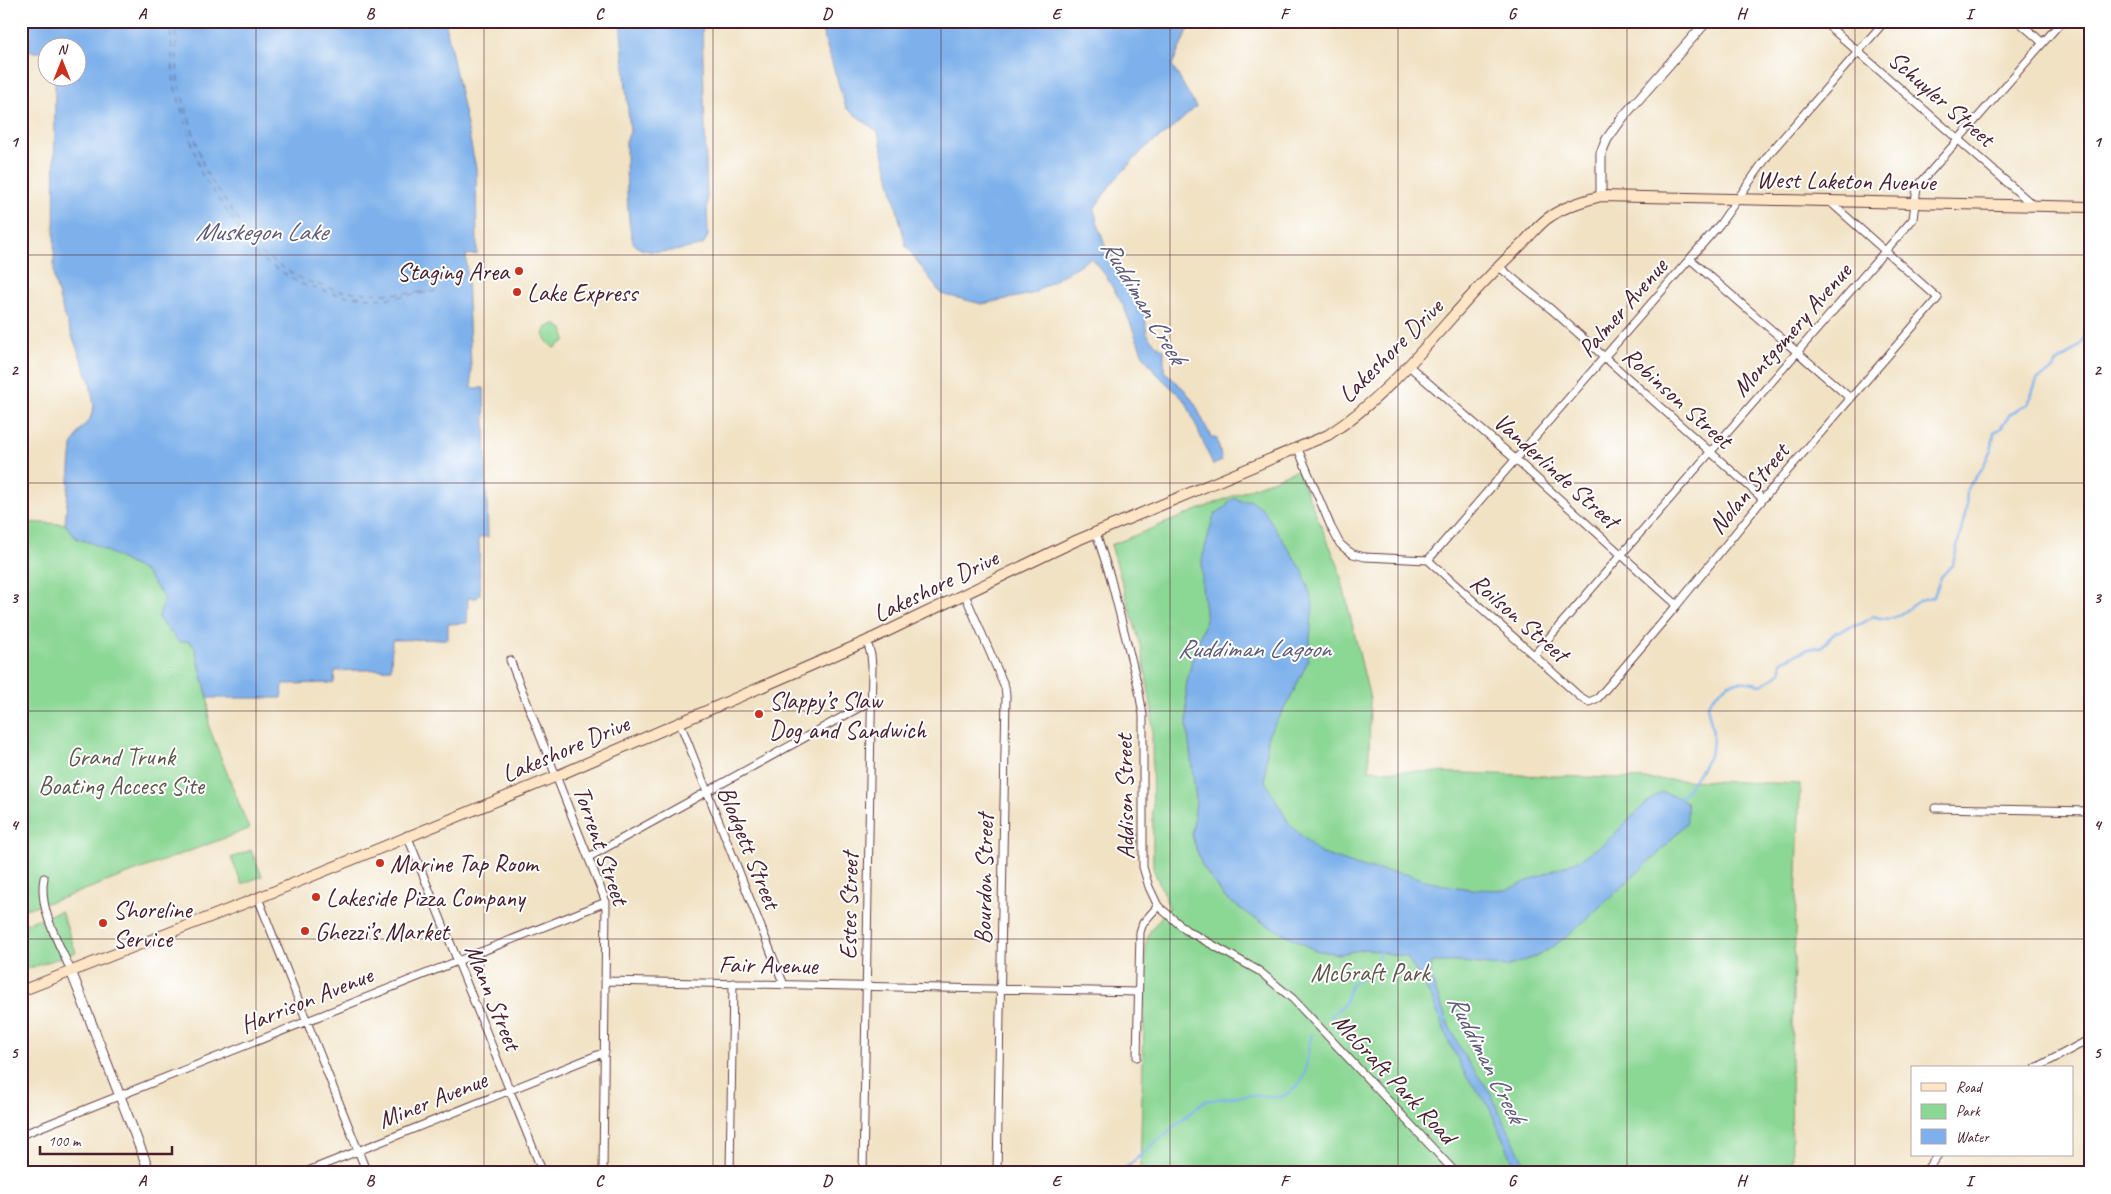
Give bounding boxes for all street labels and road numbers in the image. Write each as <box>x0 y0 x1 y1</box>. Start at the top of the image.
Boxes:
street label: Schuyler Street <box>1881 44 2003 156</box>
street label: West Laketon Avenue <box>1756 163 1938 199</box>
street label: Palmer Avenue <box>1571 250 1676 364</box>
street label: Montgomery Avenue <box>1725 255 1860 403</box>
street label: Lakeshore Drive <box>1332 290 1451 410</box>
street label: Robinson Street <box>1616 340 1741 457</box>
street label: Vanderlinde Street <box>1487 406 1629 538</box>
street label: Nolan Street <box>1701 434 1798 541</box>
street label: Lakeshore Drive <box>868 541 1005 630</box>
street label: Roilson Street <box>1464 566 1578 672</box>
street label: Lakeshore Drive <box>497 707 636 790</box>
street label: Addison Street <box>1108 731 1142 860</box>
street label: Blodgett Street <box>710 781 789 916</box>
street label: Torrent Street <box>566 782 637 912</box>
street label: Bourdon Street <box>967 810 1001 945</box>
street label: Estes Street <box>832 848 866 960</box>
street label: Mann Street <box>457 940 530 1058</box>
street label: Fair Avenue <box>718 948 820 982</box>
street label: Harrison Avenue <box>236 958 379 1041</box>
street label: McGraft Park Road <box>1325 1006 1466 1154</box>
street label: Miner Avenue <box>373 1063 493 1136</box>

